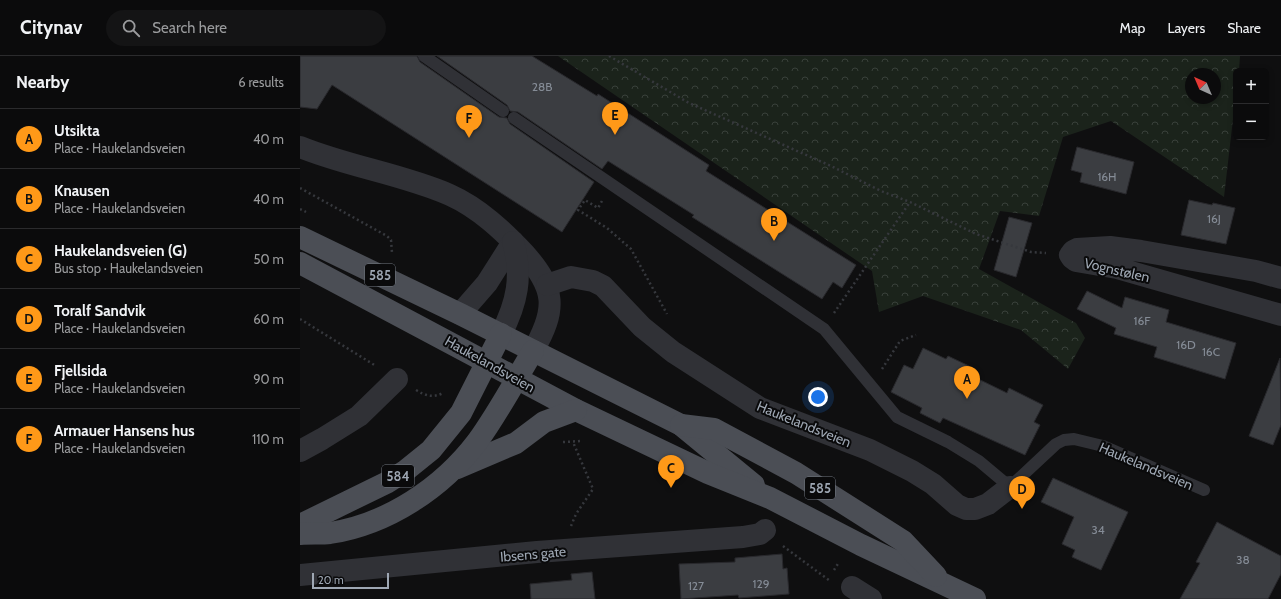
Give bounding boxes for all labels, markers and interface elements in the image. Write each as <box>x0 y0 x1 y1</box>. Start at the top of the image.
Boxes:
search box <box>106 10 386 46</box>
text: Citynav <box>20 16 82 39</box>
icon: search <box>120 17 142 39</box>
text: Search here <box>152 19 227 37</box>
text: Map <box>1120 19 1145 37</box>
text: Layers <box>1167 19 1205 37</box>
text: Share <box>1227 19 1261 37</box>
north arrow <box>1185 68 1221 104</box>
map controls <box>1233 68 1269 140</box>
button: + <box>1233 68 1269 104</box>
text: Nearby <box>16 72 69 92</box>
text: 6 results <box>238 74 284 90</box>
house number: 28B <box>532 79 552 94</box>
pin: E <box>602 102 628 135</box>
button: − <box>1233 104 1269 140</box>
pin: F <box>456 105 482 138</box>
text: Utsikta <box>54 122 100 140</box>
text: A <box>25 131 33 147</box>
text: 40 m <box>253 131 284 147</box>
text: Place · Haukelandsveien <box>54 140 185 156</box>
house number: 16H <box>1097 169 1117 184</box>
text: Knausen <box>54 182 110 200</box>
text: B <box>25 191 33 207</box>
text: 40 m <box>253 191 284 207</box>
text: Place · Haukelandsveien <box>54 200 185 216</box>
pin: B <box>761 208 787 241</box>
house number: 16J <box>1207 211 1221 226</box>
text: Haukelandsveien (G) <box>54 242 187 260</box>
text: C <box>25 251 33 267</box>
text: 50 m <box>254 251 284 267</box>
street label: Vognstølen <box>1083 254 1152 286</box>
text: Bus stop · Haukelandsveien <box>54 260 203 276</box>
road number: 585 <box>365 264 395 286</box>
text: Toralf Sandvik <box>54 302 146 320</box>
text: D <box>24 311 34 327</box>
text: 60 m <box>253 311 284 327</box>
house number: 16F <box>1133 313 1151 328</box>
text: Place · Haukelandsveien <box>54 320 185 336</box>
street label: Haukelandsveien <box>442 332 538 396</box>
house number: 16D <box>1176 337 1196 352</box>
house number: 16C <box>1202 344 1220 359</box>
text: Fjellsida <box>54 362 107 380</box>
pin: A <box>954 366 980 399</box>
text: E <box>25 371 33 387</box>
text: 90 m <box>253 371 284 387</box>
text: Place · Haukelandsveien <box>54 380 185 396</box>
your location <box>808 387 828 407</box>
street label: Haukelandsveien <box>754 397 854 451</box>
text: Armauer Hansens hus <box>54 422 195 440</box>
text: F <box>26 431 32 447</box>
text: 110 m <box>252 431 284 447</box>
street label: Haukelandsveien <box>1096 438 1196 494</box>
text: Place · Haukelandsveien <box>54 440 185 456</box>
pin: C <box>658 455 684 488</box>
road number: 584 <box>382 465 414 487</box>
pin: D <box>1009 476 1035 509</box>
road number: 585 <box>805 477 835 499</box>
house number: 34 <box>1091 522 1105 537</box>
street label: Ibsens gate <box>499 542 567 566</box>
house number: 38 <box>1236 552 1250 567</box>
scale bar <box>312 571 389 590</box>
text: 20 m <box>318 573 344 587</box>
house number: 129 <box>752 576 770 591</box>
house number: 127 <box>688 578 704 593</box>

